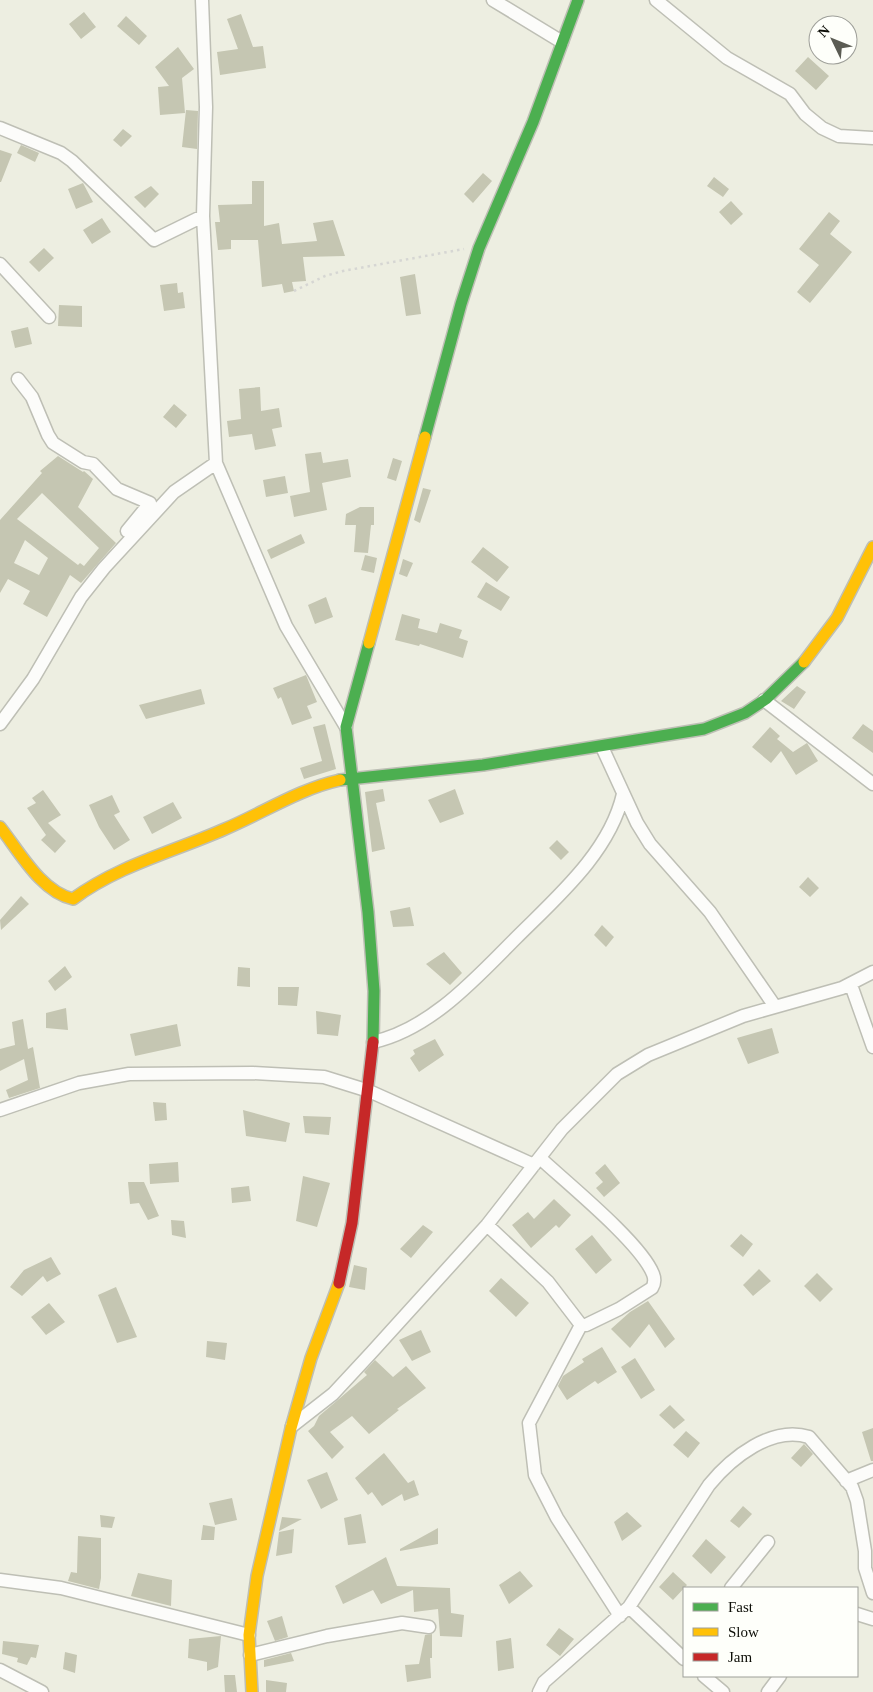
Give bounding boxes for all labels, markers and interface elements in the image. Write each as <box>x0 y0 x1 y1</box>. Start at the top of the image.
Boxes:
north arrow <box>808 15 858 65</box>
text: N <box>815 23 833 40</box>
legend <box>683 1587 858 1677</box>
text: Fast <box>728 1599 754 1615</box>
text: Slow <box>728 1624 759 1640</box>
text: Jam <box>728 1649 752 1665</box>

